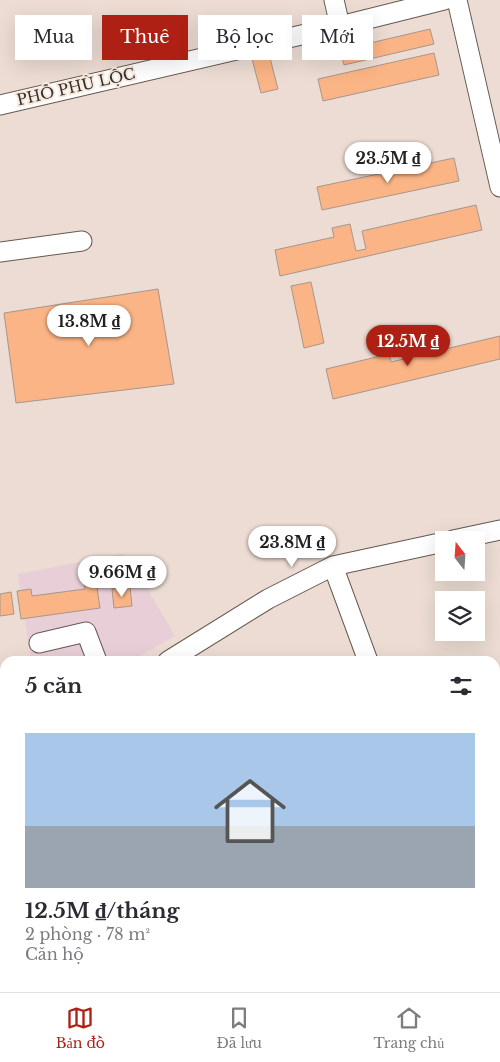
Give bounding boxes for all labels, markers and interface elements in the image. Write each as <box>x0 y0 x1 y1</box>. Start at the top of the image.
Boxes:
chip: Mua <box>15 15 92 60</box>
chip: Thuê <box>102 15 188 60</box>
chip: Bộ lọc <box>198 15 292 60</box>
chip: Mới <box>302 15 373 60</box>
street label: PHỐ PHÙ LỘC <box>15 64 137 109</box>
pin: 23.5M ₫ <box>342 142 434 184</box>
text: 23.5M ₫ <box>355 148 421 168</box>
pin: 13.8M ₫ <box>43 304 135 347</box>
text: 13.8M ₫ <box>58 311 120 331</box>
pin: 12.5M ₫ <box>362 324 454 367</box>
text: 12.5M ₫ <box>377 331 439 351</box>
pin: 23.8M ₫ <box>246 526 338 568</box>
north arrow <box>435 531 485 581</box>
map controls <box>435 531 485 641</box>
text: 23.8M ₫ <box>259 532 325 552</box>
pin: 9.66M ₫ <box>76 556 168 598</box>
text: 9.66M ₫ <box>89 562 155 582</box>
button: layers <box>435 591 485 641</box>
icon: filters <box>447 672 475 700</box>
text: 5 căn <box>25 673 82 699</box>
icon: home <box>205 766 295 856</box>
text: 12.5M ₫/tháng <box>25 898 179 924</box>
text: 2 phòng · 78 m² <box>25 924 150 944</box>
text: Căn hộ <box>25 944 84 964</box>
tab: Bản đồ <box>56 1004 105 1052</box>
tab: Đã lưu <box>217 1004 262 1052</box>
tab: Trang chủ <box>373 1004 444 1052</box>

